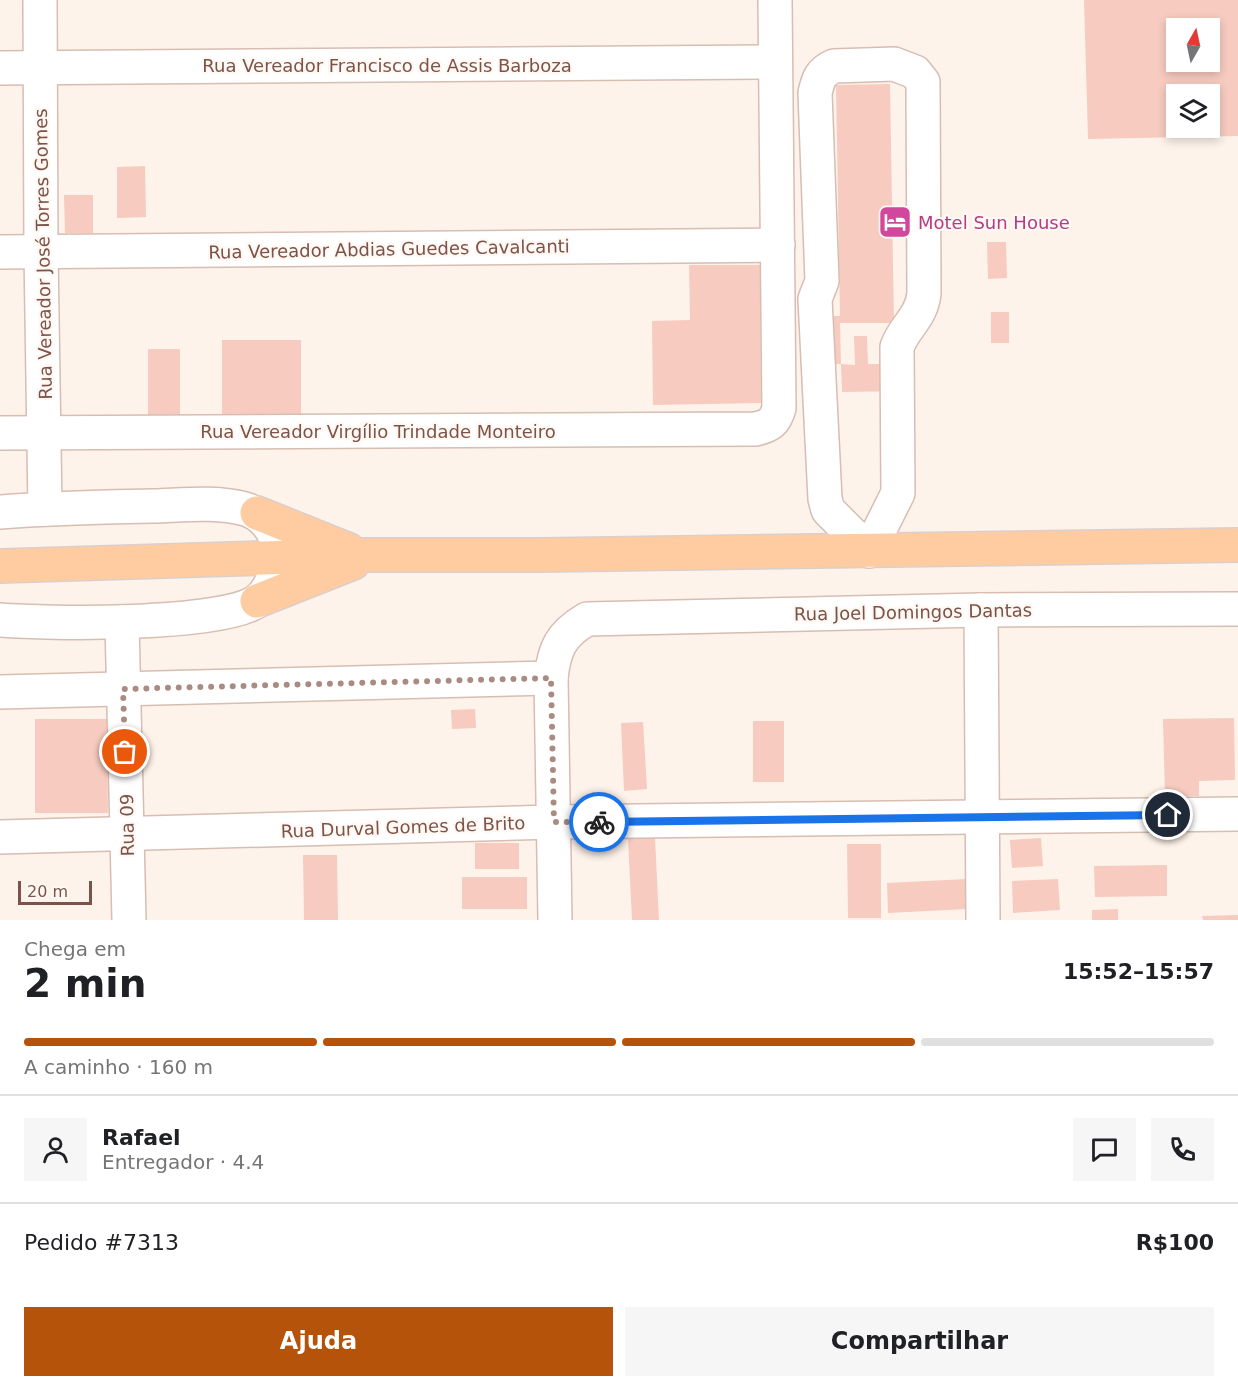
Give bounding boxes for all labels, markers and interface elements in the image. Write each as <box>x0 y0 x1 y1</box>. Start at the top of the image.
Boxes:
north arrow <box>1166 18 1220 72</box>
map controls <box>1166 18 1220 138</box>
street label: Rua Vereador Francisco de Assis Barboza <box>202 55 572 76</box>
button: layers <box>1166 84 1220 138</box>
street label: Rua Vereador José Torres Gomes <box>30 108 56 400</box>
hotel icon: Motel Sun House <box>877 204 913 240</box>
place label: Motel Sun House <box>918 212 1070 233</box>
street label: Rua Vereador Abdias Guedes Cavalcanti <box>208 235 570 263</box>
street label: Rua Vereador Virgílio Trindade Monteiro <box>200 421 556 442</box>
street label: Rua Joel Domingos Dantas <box>794 599 1032 625</box>
pin <box>99 726 150 777</box>
icon: bag <box>108 735 141 768</box>
pin <box>1142 789 1193 840</box>
courier <box>569 792 629 852</box>
street label: Rua 09 <box>116 793 138 857</box>
icon: home <box>1151 798 1184 831</box>
icon: bike <box>583 806 616 839</box>
street label: Rua Durval Gomes de Brito <box>280 812 526 842</box>
scale bar <box>18 878 92 906</box>
text: 20 m <box>27 882 68 901</box>
text: Chega em <box>24 937 126 961</box>
text: 15:52–15:57 <box>1063 959 1214 984</box>
text: 2 min <box>24 961 146 1006</box>
text: A caminho · 160 m <box>24 1055 213 1079</box>
button: person <box>24 1118 87 1181</box>
button: chat <box>1073 1118 1136 1181</box>
button: phone <box>1151 1118 1214 1181</box>
text: Rafael <box>102 1125 181 1150</box>
text: Entregador · 4.4 <box>102 1150 264 1174</box>
text: Pedido #7313 <box>24 1230 179 1255</box>
text: R$100 <box>1136 1230 1214 1255</box>
button: Ajuda <box>24 1307 613 1376</box>
button: Compartilhar <box>625 1307 1214 1376</box>

